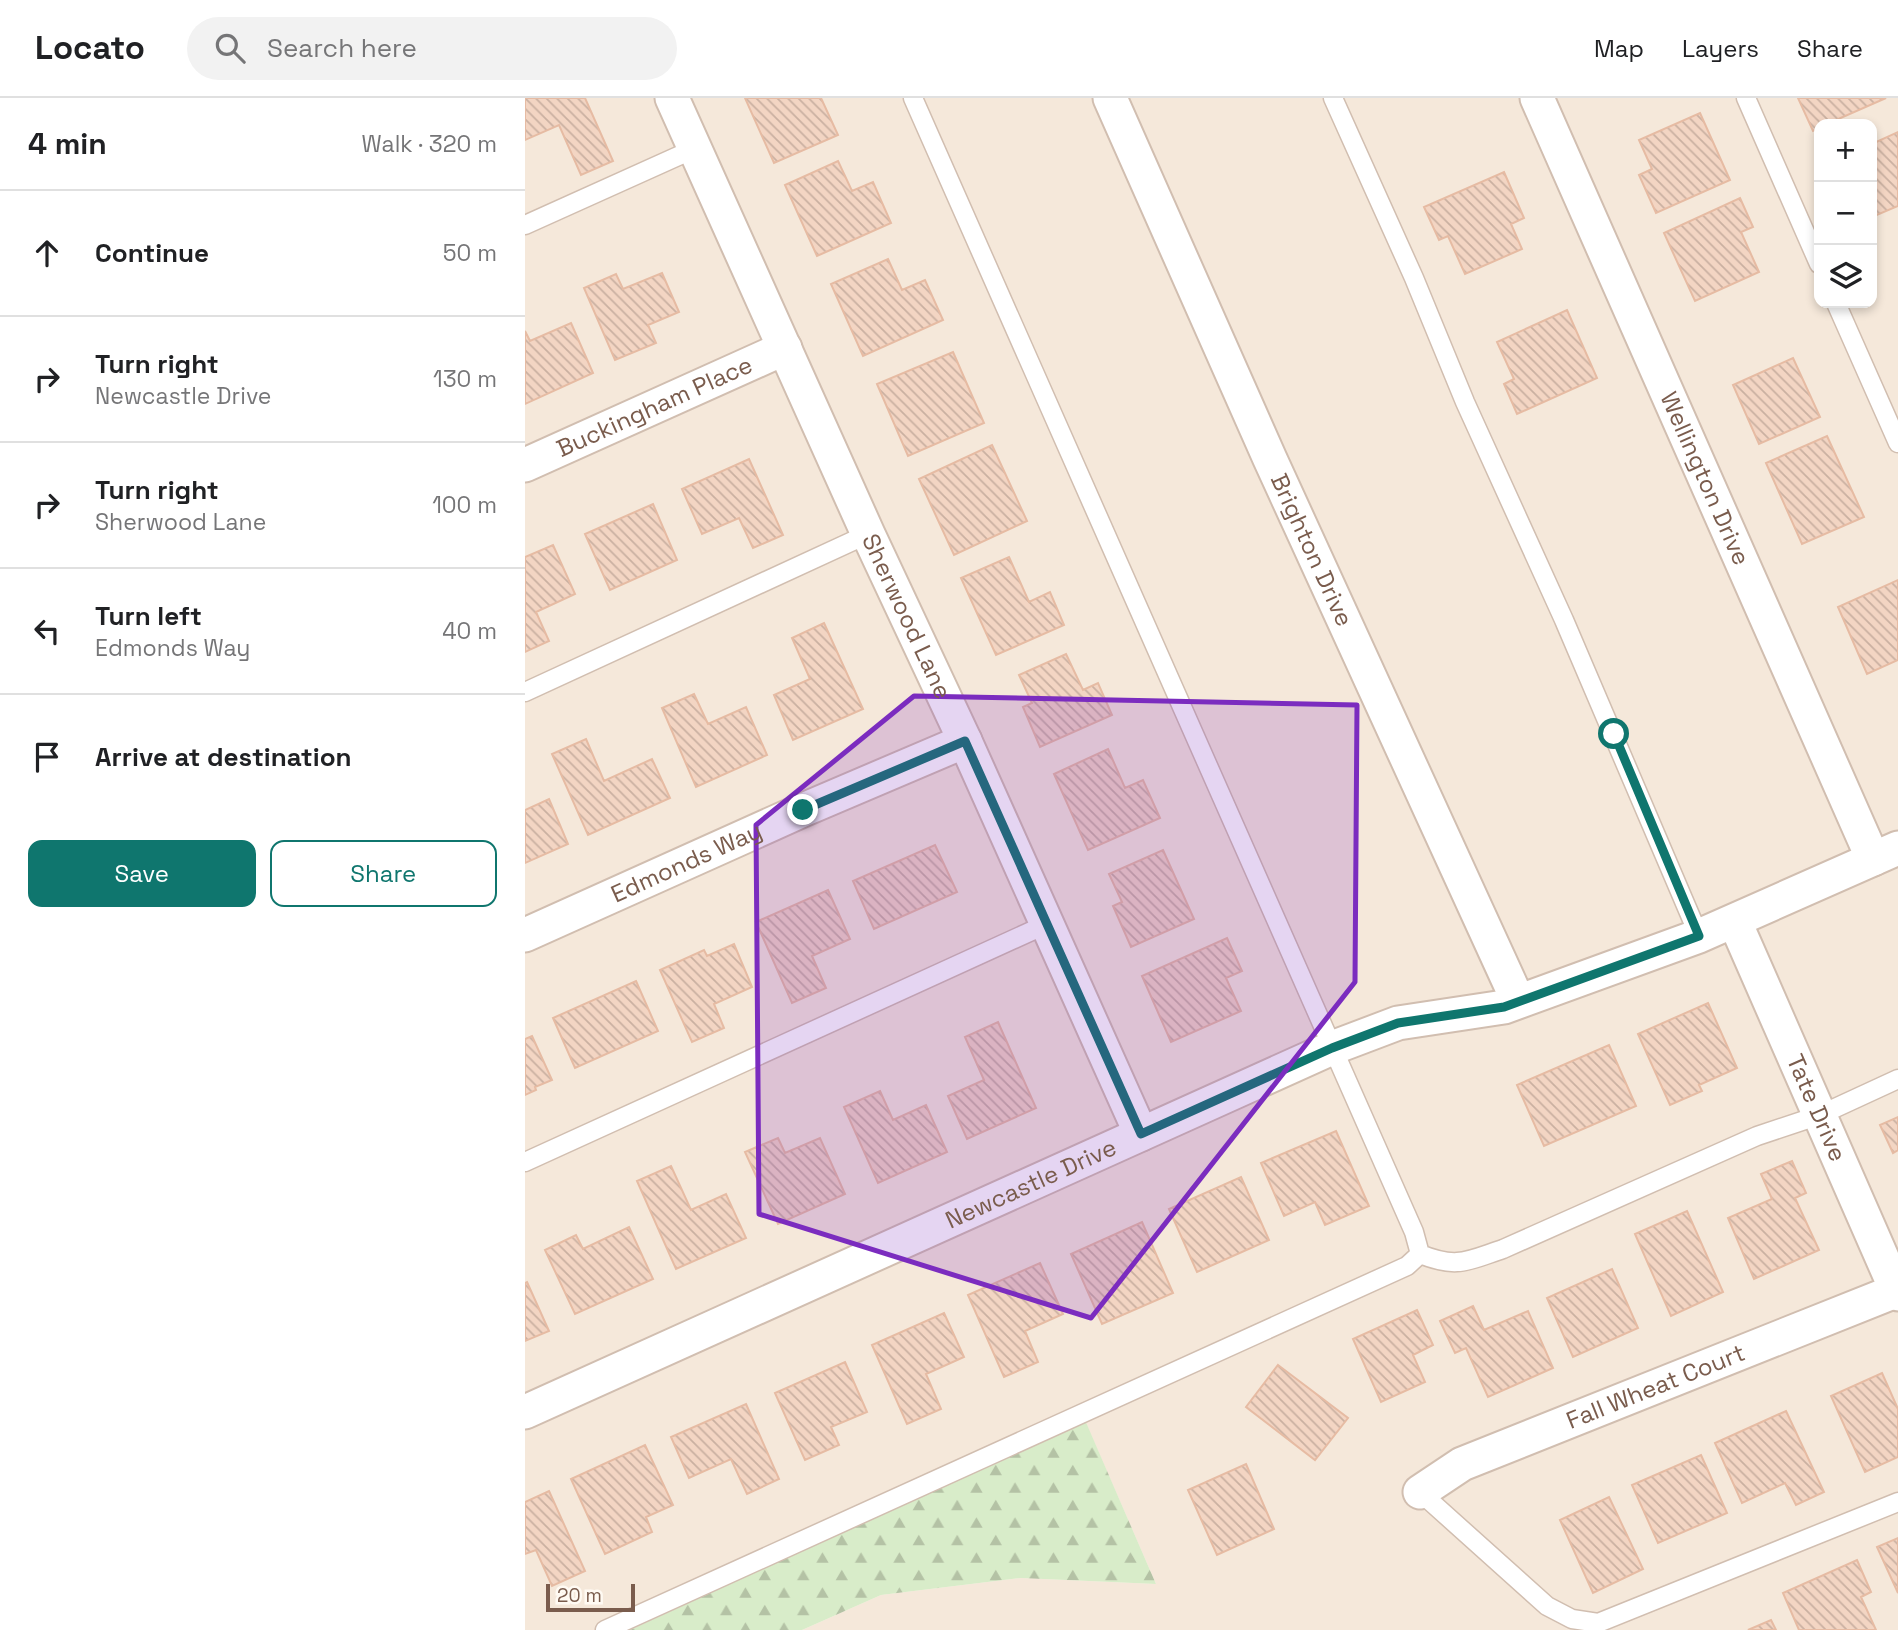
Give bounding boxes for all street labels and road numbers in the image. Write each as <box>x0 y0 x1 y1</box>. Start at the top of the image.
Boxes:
street label: Buckingham Place <box>551 349 757 464</box>
street label: Wellington Drive <box>1654 387 1757 570</box>
street label: Brighton Drive <box>1264 469 1360 631</box>
street label: Sherwood Lane <box>855 529 959 704</box>
street label: Edmonds Way <box>606 815 767 909</box>
street label: Tate Drive <box>1780 1049 1854 1166</box>
street label: Newcastle Drive <box>940 1131 1121 1235</box>
street label: Fall Wheat Court <box>1562 1337 1749 1436</box>

